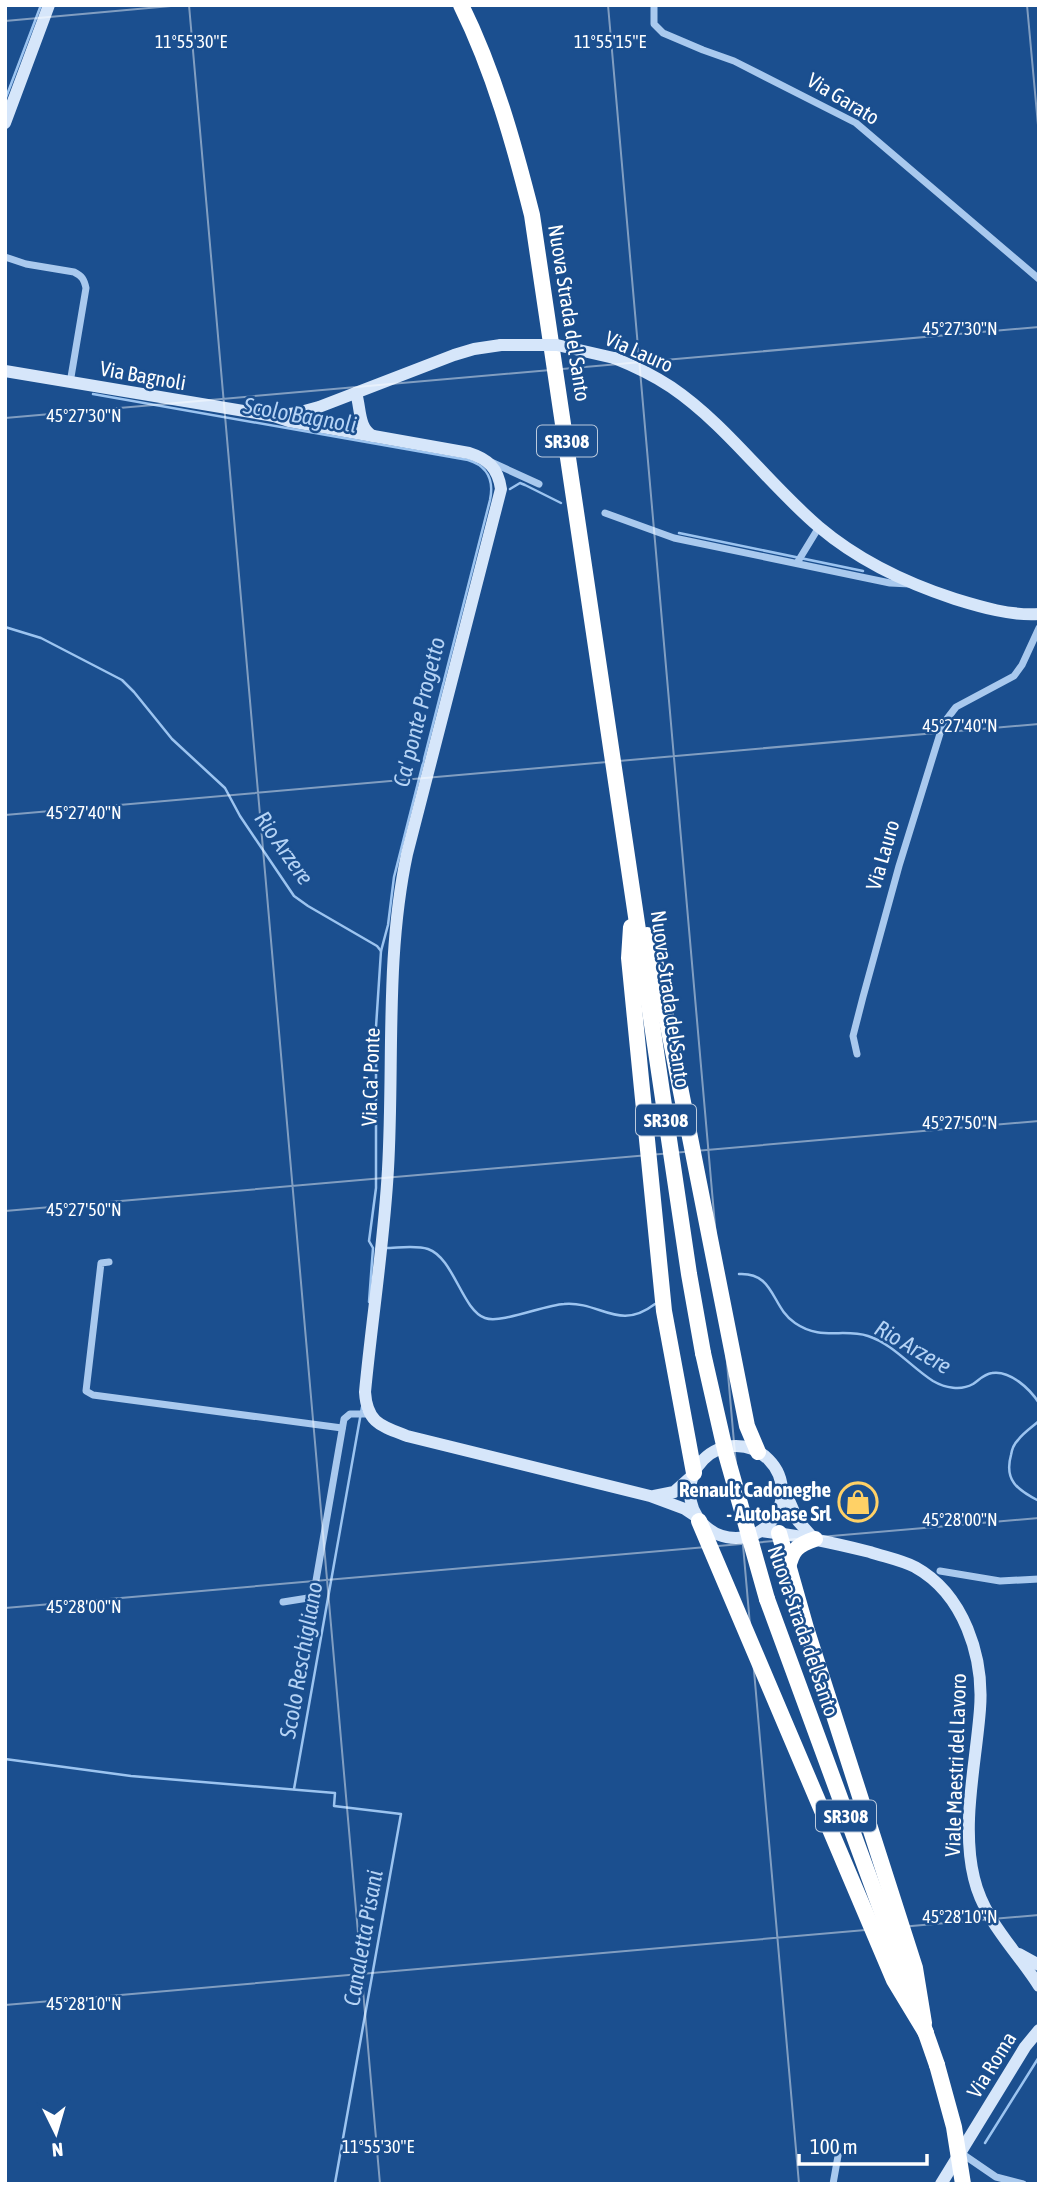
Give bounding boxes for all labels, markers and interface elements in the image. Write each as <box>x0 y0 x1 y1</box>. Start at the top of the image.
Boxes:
text: 11°55'30"E <box>155 31 227 52</box>
text: 11°55'15"E <box>574 31 646 52</box>
street label: Via Garato <box>803 67 884 129</box>
street label: Nuova Strada del Santo <box>544 223 596 403</box>
text: 45°27'30"N <box>922 318 998 339</box>
street label: Via Lauro <box>602 326 677 377</box>
street label: Via Bagnoli <box>98 356 188 394</box>
water label: Scolo Bagnoli <box>240 392 359 438</box>
text: 45°27'30"N <box>46 405 122 426</box>
road number: SR308 <box>537 426 597 456</box>
water label: Ca' ponte Progetto <box>388 635 450 789</box>
text: 45°27'40"N <box>922 715 998 736</box>
text: 45°27'40"N <box>46 802 122 823</box>
water label: Rio Arzere <box>249 806 319 890</box>
street label: Via Lauro <box>861 817 903 893</box>
street label: Nuova Strada del Santo <box>647 909 695 1089</box>
street label: Via Ca' Ponte <box>356 1027 384 1127</box>
road number: SR308 <box>636 1104 696 1136</box>
text: 45°27'50"N <box>922 1112 998 1133</box>
text: 45°27'50"N <box>46 1199 122 1220</box>
water label: Rio Arzere <box>870 1315 956 1379</box>
place label: Renault Cadoneghe - Autobase Srl <box>679 1477 831 1525</box>
shop icon: Renault Cadoneghe - Autobase Srl <box>837 1481 879 1523</box>
text: 45°28'00"N <box>922 1509 998 1530</box>
street label: Nuova Strada del Santo <box>764 1542 844 1719</box>
water label: Scolo Reschigliano <box>274 1580 328 1741</box>
text: 45°28'00"N <box>46 1596 122 1617</box>
street label: Viale Maestri del Lavoro <box>940 1673 970 1857</box>
road number: SR308 <box>816 1800 876 1832</box>
water label: Canaletta Pisani <box>338 1868 388 2008</box>
text: 45°28'10"N <box>922 1906 998 1927</box>
text: 45°28'10"N <box>46 1993 122 2014</box>
street label: Via Roma <box>962 2027 1021 2102</box>
north arrow <box>21 2098 91 2168</box>
scale bar <box>799 2122 927 2166</box>
text: 100 m <box>810 2134 858 2158</box>
text: 11°55'30"E <box>342 2136 414 2157</box>
text: N <box>51 2138 64 2161</box>

